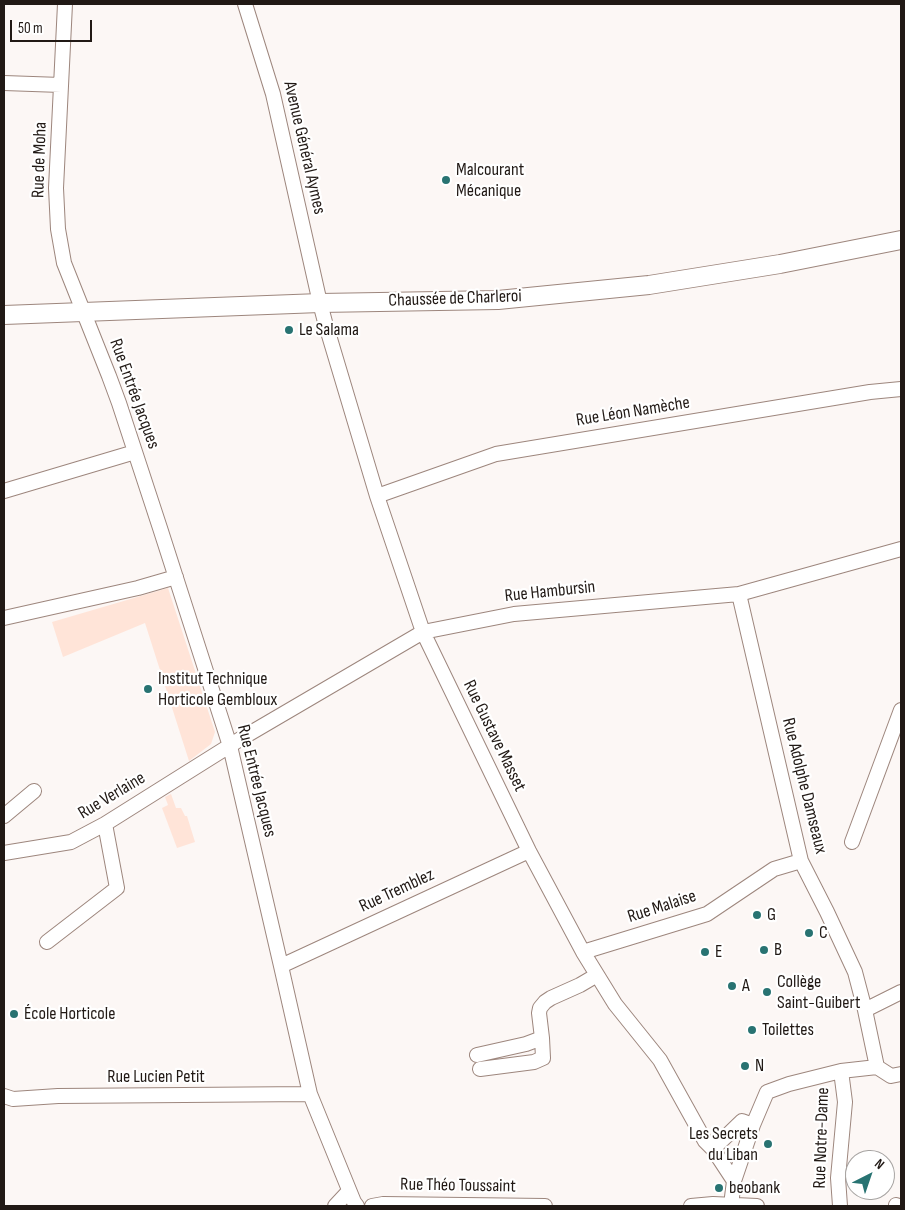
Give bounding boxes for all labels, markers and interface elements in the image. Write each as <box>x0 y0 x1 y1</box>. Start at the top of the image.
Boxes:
scale bar <box>12 10 95 42</box>
text: 50 m <box>18 19 43 38</box>
street label: Avenue Général Aymes <box>278 79 330 217</box>
street label: Rue de Moha <box>28 121 52 199</box>
place label: Malcourant Mécanique <box>456 159 524 202</box>
marker: Malcourant Mécanique <box>440 174 452 186</box>
street label: Chaussée de Charleroi <box>388 286 522 312</box>
place label: Le Salama <box>299 319 359 341</box>
marker: Le Salama <box>283 324 295 336</box>
street label: Rue Entrée Jacques <box>104 336 164 452</box>
street label: Rue Léon Namèche <box>575 392 691 432</box>
street label: Rue Hambursin <box>504 577 596 607</box>
place label: Institut Technique Horticole Gembloux <box>158 668 277 711</box>
street label: Rue Gustave Masset <box>458 677 530 795</box>
marker: Institut Technique Horticole Gembloux <box>142 683 154 695</box>
street label: Rue Adolphe Damseaux <box>777 716 831 856</box>
street label: Rue Entrée Jacques <box>232 722 280 840</box>
street label: Rue Verlaine <box>75 768 149 824</box>
street label: Rue Tremblez <box>356 864 438 918</box>
street label: Rue Malaise <box>625 886 699 928</box>
place label: G <box>767 904 776 926</box>
marker: G <box>751 909 763 921</box>
place label: C <box>819 922 828 944</box>
marker: C <box>803 927 815 939</box>
place label: B <box>774 939 782 961</box>
place label: E <box>715 941 722 963</box>
marker: B <box>758 944 770 956</box>
marker: E <box>699 946 711 958</box>
place label: Collège Saint-Guibert <box>777 971 860 1014</box>
place label: A <box>742 975 750 997</box>
marker: A <box>726 980 738 992</box>
marker: Collège Saint-Guibert <box>761 986 773 998</box>
place label: École Horticole <box>24 1003 115 1025</box>
marker: École Horticole <box>8 1008 20 1020</box>
place label: Toilettes <box>762 1019 814 1041</box>
marker: Toilettes <box>746 1024 758 1036</box>
place label: N <box>755 1055 764 1077</box>
marker: N <box>739 1060 751 1072</box>
street label: Rue Lucien Petit <box>107 1066 205 1088</box>
street label: Rue Notre-Dame <box>809 1087 835 1189</box>
place label: Les Secrets du Liban <box>689 1123 758 1166</box>
marker: Les Secrets du Liban <box>762 1138 774 1150</box>
north arrow <box>845 1150 895 1200</box>
text: N <box>871 1155 888 1173</box>
street label: Rue Théo Toussaint <box>400 1174 516 1198</box>
place label: beobank <box>729 1177 780 1199</box>
marker: beobank <box>713 1182 725 1194</box>

